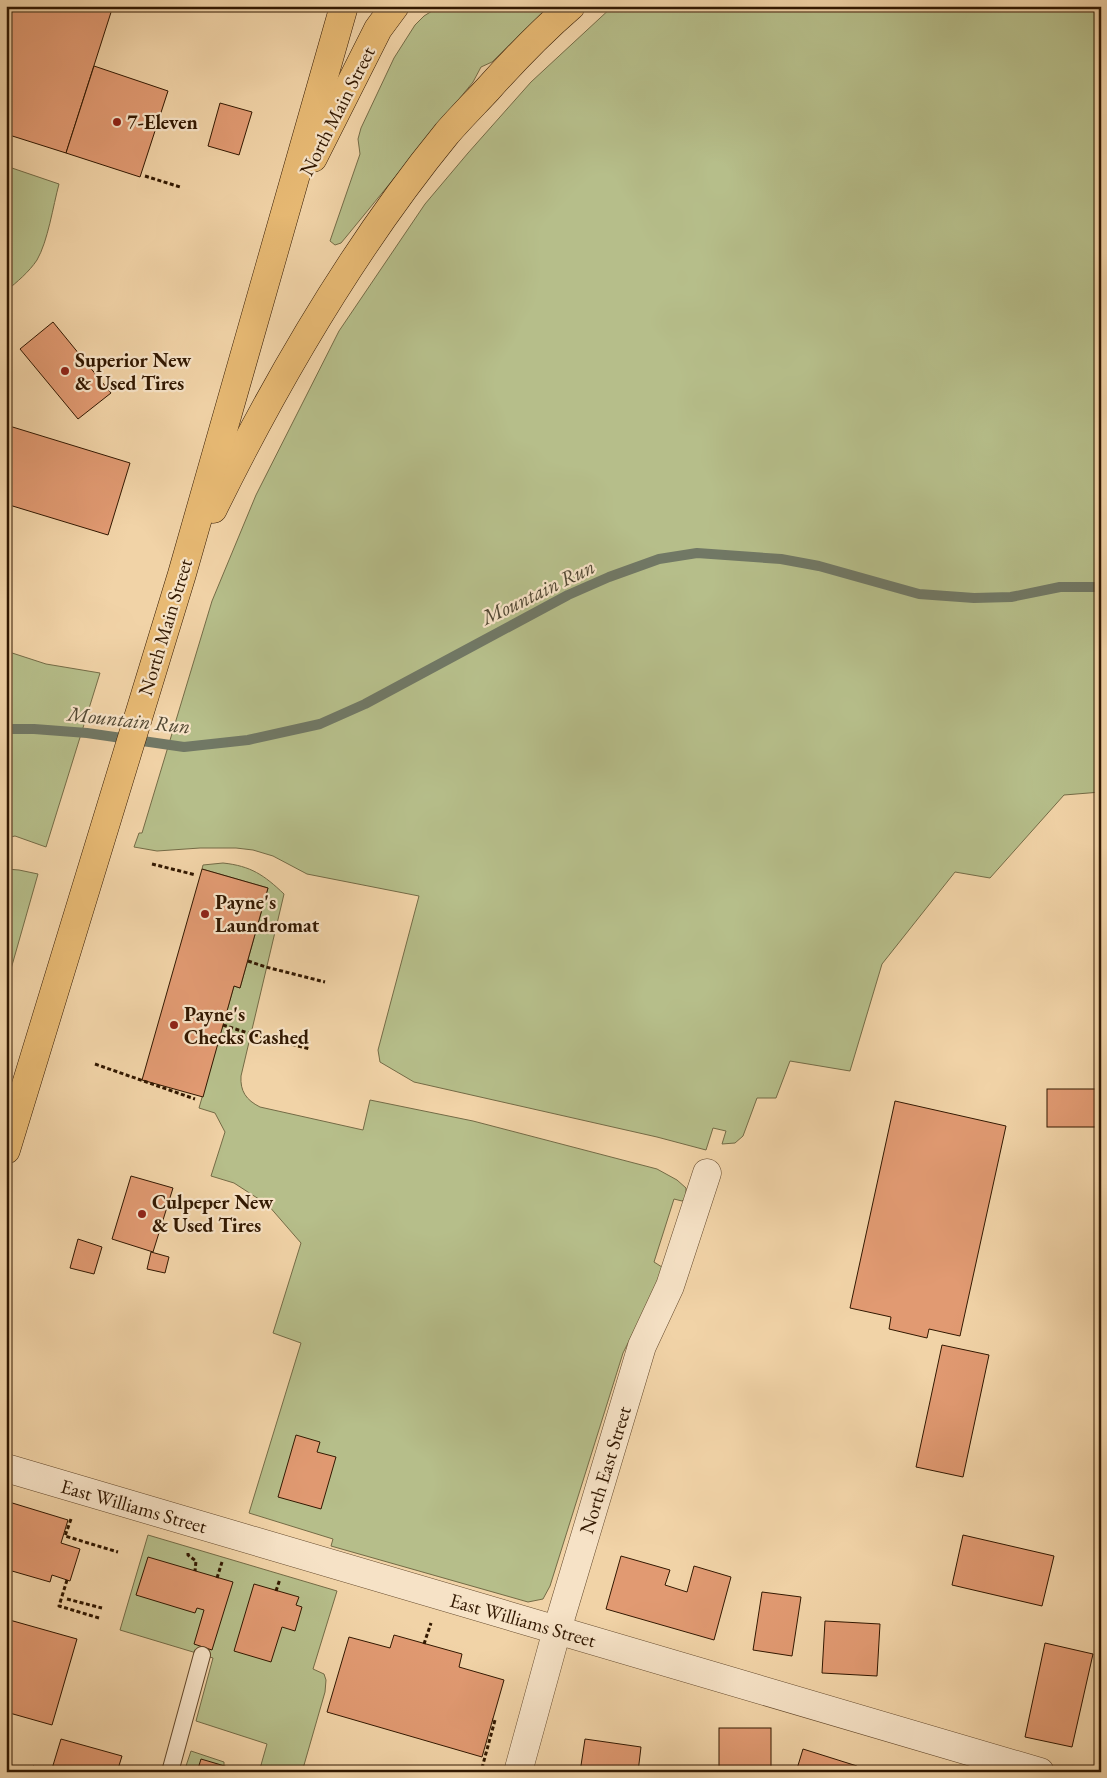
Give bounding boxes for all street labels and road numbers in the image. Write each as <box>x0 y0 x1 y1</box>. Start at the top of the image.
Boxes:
street label: North Main Street <box>293 41 381 180</box>
street label: North Main Street <box>132 555 198 699</box>
street label: North East Street <box>573 1402 637 1537</box>
street label: East Williams Street <box>58 1473 211 1539</box>
street label: East Williams Street <box>447 1587 600 1653</box>

